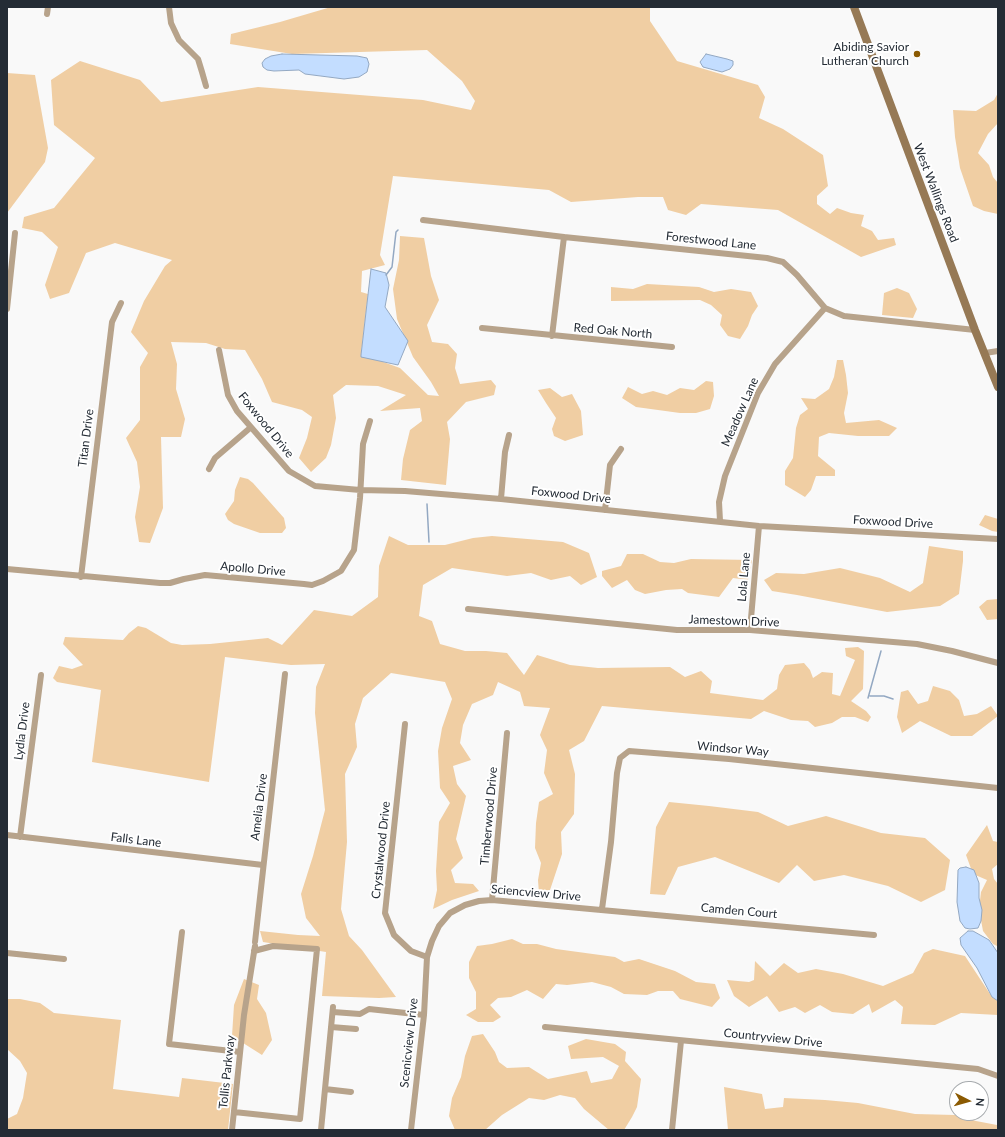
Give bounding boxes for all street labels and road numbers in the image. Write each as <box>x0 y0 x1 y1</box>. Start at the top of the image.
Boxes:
street label: West Wallings Road <box>911 142 961 244</box>
street label: Forestwood Lane <box>665 229 757 253</box>
street label: Red Oak North <box>573 320 653 342</box>
street label: Meadow Lane <box>718 375 762 449</box>
street label: Foxwood Drive <box>235 389 297 461</box>
street label: Titan Drive <box>75 408 97 468</box>
street label: Foxwood Drive <box>530 484 612 506</box>
street label: Foxwood Drive <box>853 513 933 531</box>
street label: Lola Lane <box>735 552 753 602</box>
street label: Apollo Drive <box>220 559 286 579</box>
street label: Jamestown Drive <box>688 612 780 630</box>
street label: Lydia Drive <box>11 701 33 761</box>
street label: Windsor Way <box>697 739 769 759</box>
street label: Timberwood Drive <box>478 766 500 866</box>
street label: Amelia Drive <box>248 773 270 841</box>
street label: Crystalwood Drive <box>369 800 393 900</box>
street label: Falls Lane <box>110 830 162 850</box>
street label: Sciencview Drive <box>490 882 582 904</box>
street label: Camden Court <box>700 900 778 922</box>
street label: Scenicview Drive <box>397 997 421 1089</box>
street label: Countryview Drive <box>723 1026 823 1050</box>
street label: Tollis Parkway <box>216 1034 238 1110</box>

